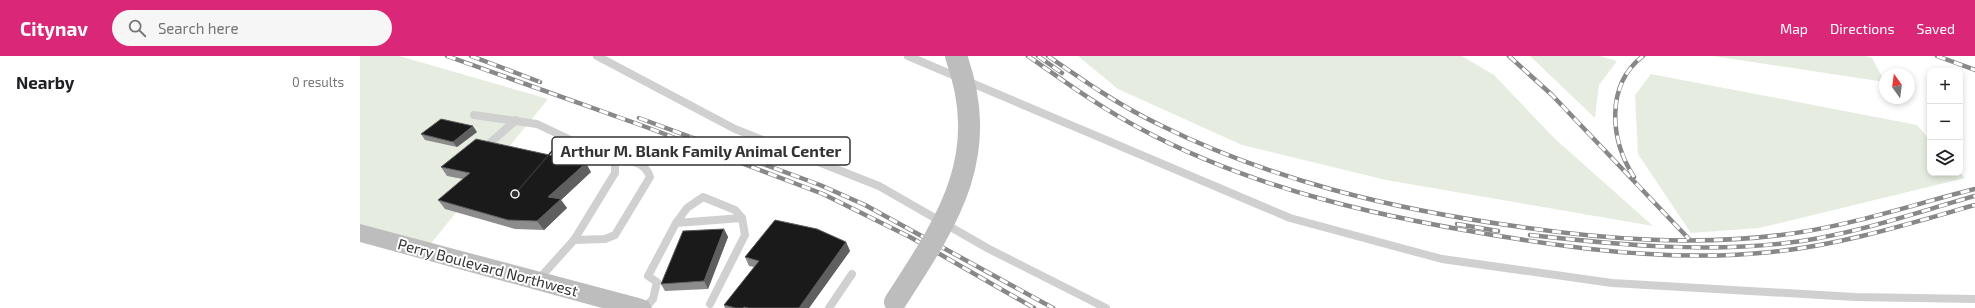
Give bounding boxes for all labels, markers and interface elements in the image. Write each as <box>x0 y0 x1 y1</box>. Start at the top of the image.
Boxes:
search box <box>112 10 392 46</box>
text: Citynav <box>20 17 88 40</box>
icon: search <box>126 17 148 39</box>
text: Search here <box>158 19 238 37</box>
text: Map <box>1780 20 1808 37</box>
text: Directions <box>1830 20 1895 37</box>
text: Saved <box>1917 20 1955 37</box>
north arrow <box>1879 68 1915 104</box>
map controls <box>1927 68 1963 176</box>
button: + <box>1927 68 1963 104</box>
text: Nearby <box>16 72 74 92</box>
text: 0 results <box>292 74 344 90</box>
button: − <box>1927 104 1963 140</box>
callout: Arthur M. Blank Family Animal Center <box>552 137 850 165</box>
button: layers <box>1927 140 1963 176</box>
text: Arthur M. Blank Family Animal Center <box>561 141 842 161</box>
street label: Perry Boulevard Northwest <box>396 234 580 300</box>

